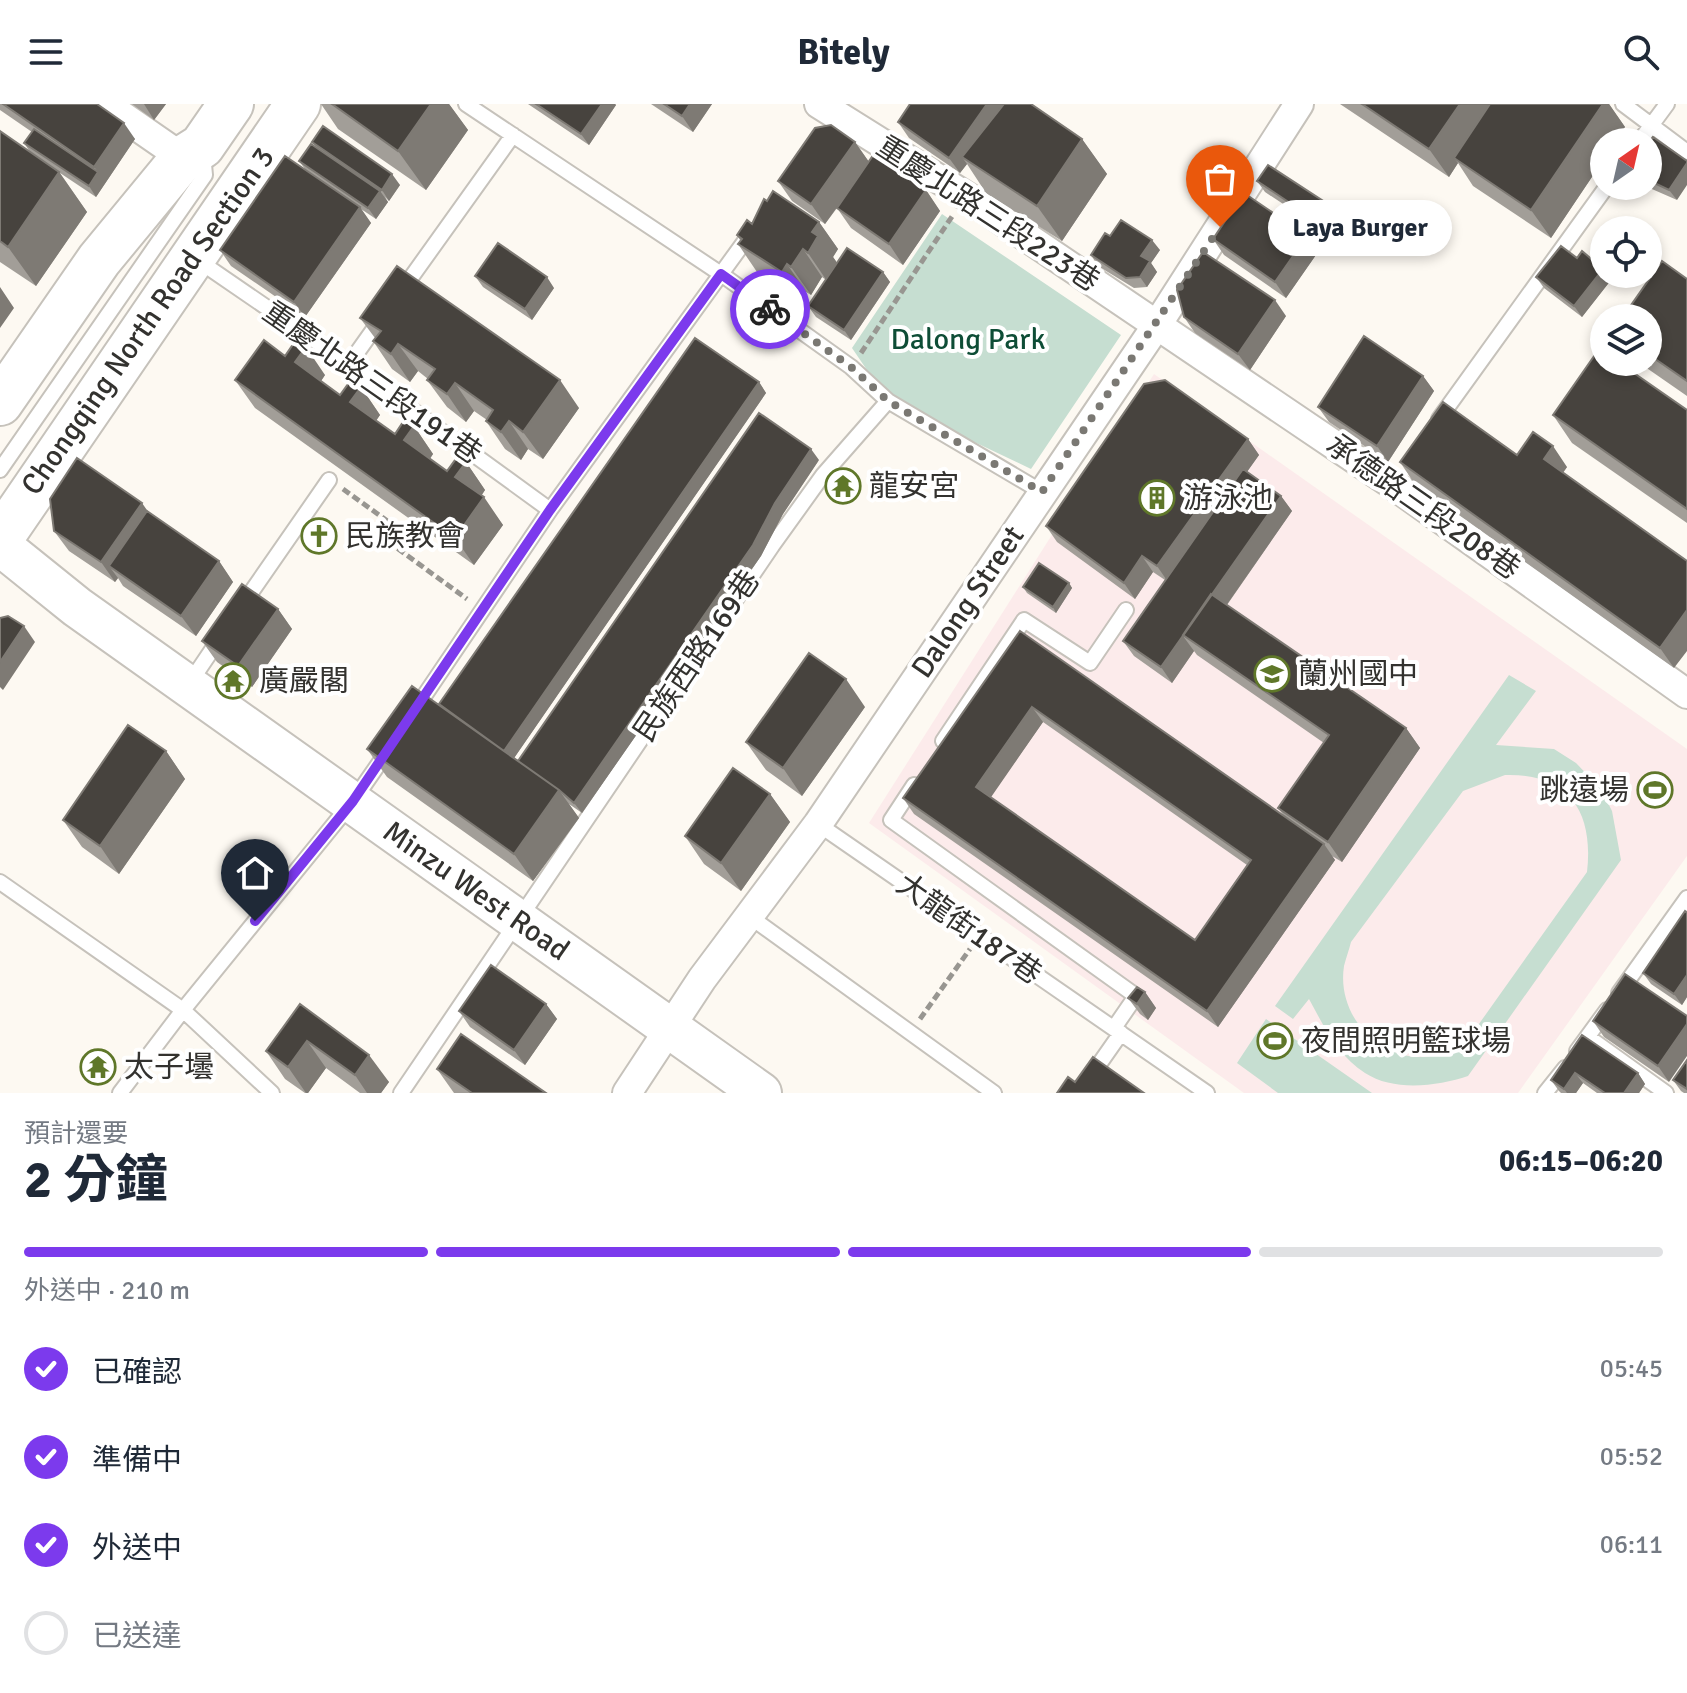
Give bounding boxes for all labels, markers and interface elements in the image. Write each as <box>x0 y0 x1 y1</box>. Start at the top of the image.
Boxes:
icon: menu <box>24 30 68 74</box>
text: Bitely <box>797 30 890 75</box>
icon: search <box>1619 30 1663 74</box>
street label: 重慶北路三段223巷 <box>869 128 1107 300</box>
north arrow <box>1590 128 1662 200</box>
map controls <box>1590 128 1662 376</box>
street label: Chongqing North Road Section 3 <box>13 140 283 502</box>
pin <box>1186 145 1254 227</box>
icon: bag <box>1198 157 1242 201</box>
callout: Laya Burger <box>1268 199 1452 255</box>
text: Laya Burger <box>1292 212 1428 244</box>
button: locate <box>1590 216 1662 288</box>
courier <box>730 269 810 349</box>
icon: bike <box>748 287 792 331</box>
street label: 重慶北路三段191巷 <box>255 294 489 472</box>
button: layers <box>1590 304 1662 376</box>
park label: Dalong Park <box>891 321 1045 358</box>
street label: 承德路三段208巷 <box>1319 426 1527 588</box>
temple icon: 龍安宮 <box>824 467 862 505</box>
place label: 龍安宮 <box>869 468 959 505</box>
building icon: 游泳池 <box>1138 479 1176 517</box>
place label: 游泳池 <box>1183 480 1273 517</box>
church icon: 民族教會 <box>300 517 338 555</box>
place label: 民族教會 <box>345 518 465 555</box>
street label: Dalong Street <box>904 519 1032 685</box>
street label: 民族西路169巷 <box>626 563 768 749</box>
school or university icon: 蘭州國中 <box>1253 655 1291 693</box>
place label: 蘭州國中 <box>1298 656 1418 693</box>
temple icon: 廣嚴閣 <box>214 662 252 700</box>
place label: 廣嚴閣 <box>259 663 349 700</box>
sports icon: 跳遠場 <box>1636 771 1674 809</box>
place label: 跳遠場 <box>1539 772 1629 809</box>
street label: Minzu West Road <box>376 813 576 969</box>
pin <box>221 839 289 921</box>
icon: home <box>233 851 277 895</box>
street label: 大龍街187巷 <box>889 865 1049 993</box>
sports icon: 夜間照明籃球場 <box>1256 1022 1294 1060</box>
place label: 夜間照明籃球場 <box>1301 1023 1511 1060</box>
temple icon: 太子壜 <box>79 1048 117 1086</box>
place label: 太子壜 <box>124 1049 214 1086</box>
text: 預計還要 <box>24 1118 128 1150</box>
text: 06:15–06:20 <box>1499 1143 1663 1180</box>
text: 2 分鐘 <box>24 1148 168 1212</box>
text: 外送中 · 210 m <box>24 1275 190 1307</box>
icon: check <box>24 1347 68 1391</box>
text: 05:45 <box>1600 1353 1663 1385</box>
text: 已確認 <box>92 1354 182 1391</box>
icon: check <box>24 1435 68 1479</box>
text: 05:52 <box>1600 1441 1663 1473</box>
text: 準備中 <box>92 1442 182 1479</box>
icon: check <box>24 1523 68 1567</box>
text: 06:11 <box>1600 1529 1663 1561</box>
text: 外送中 <box>92 1530 182 1567</box>
text: 已送達 <box>92 1618 182 1655</box>

